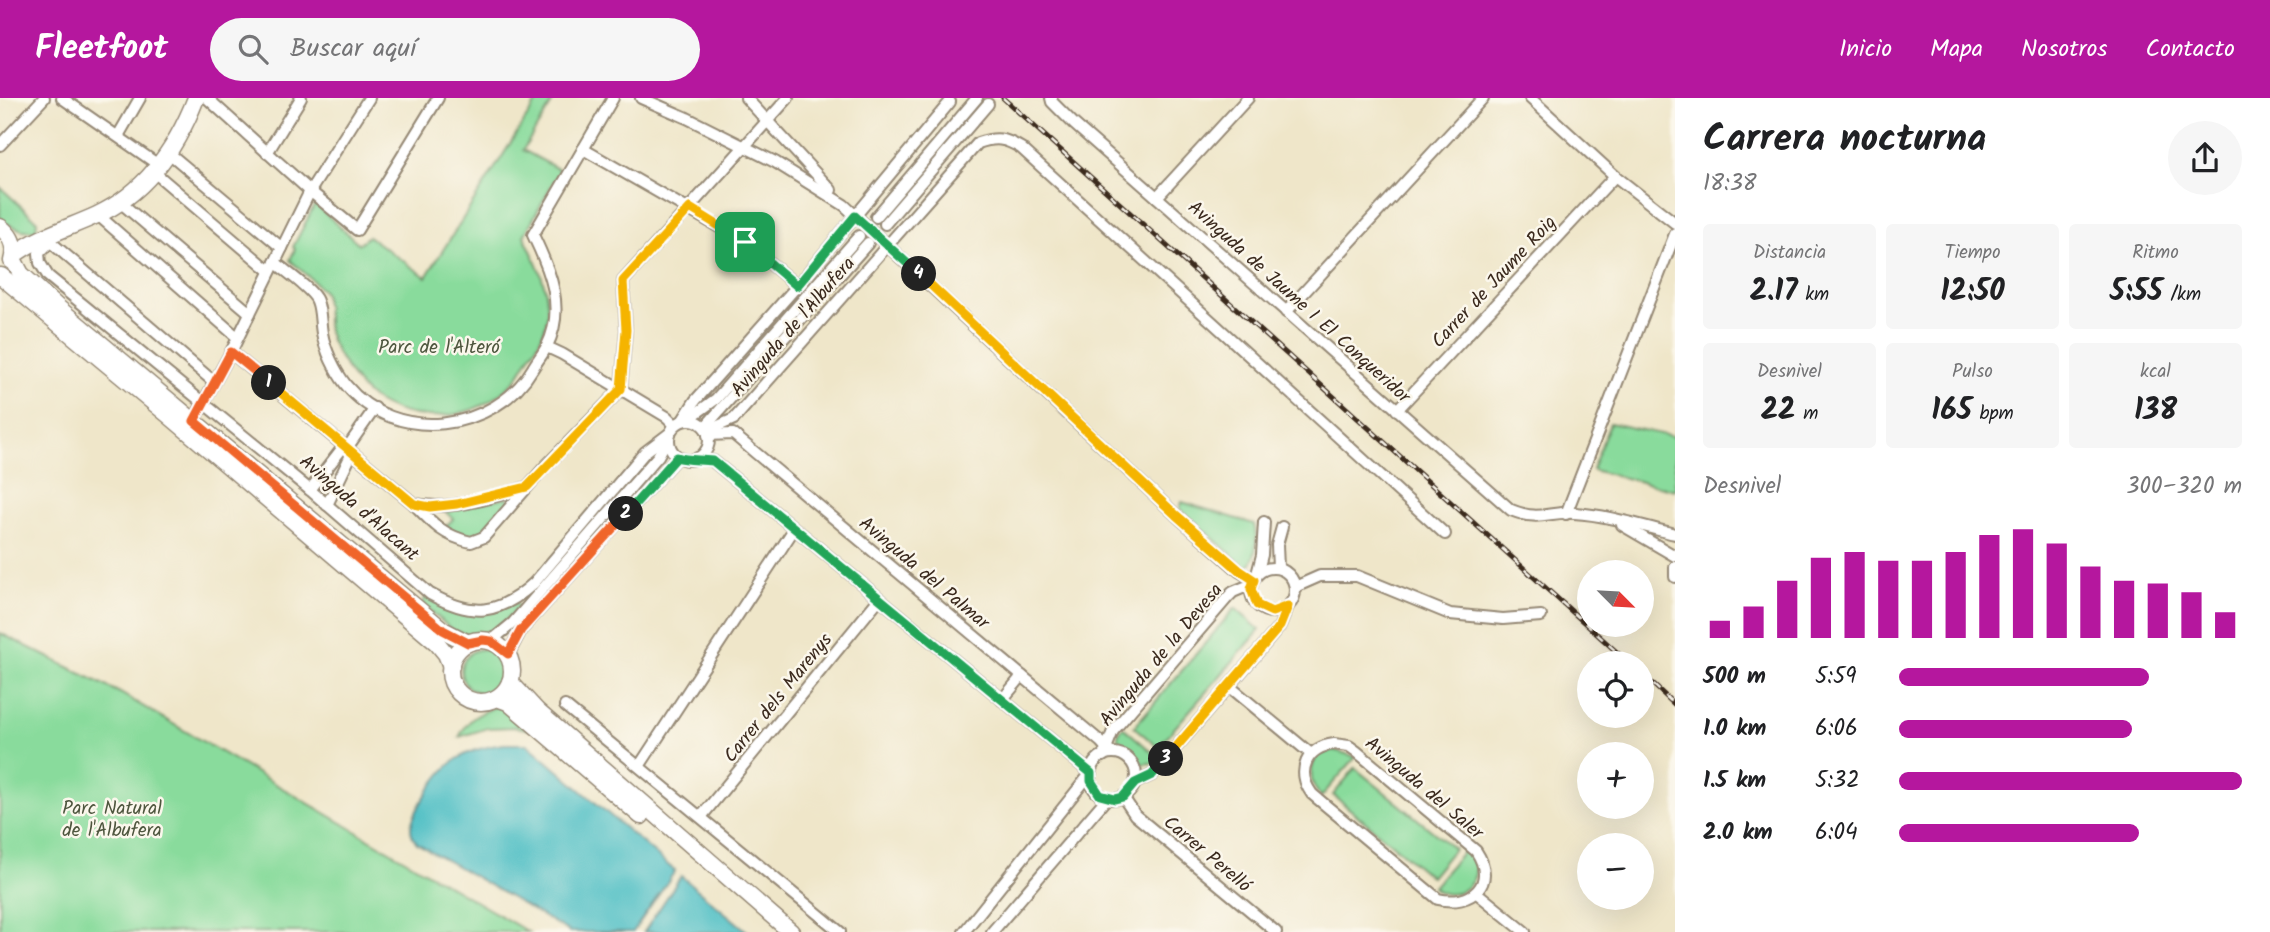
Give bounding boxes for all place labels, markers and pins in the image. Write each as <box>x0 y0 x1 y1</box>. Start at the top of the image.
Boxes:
pin <box>715 212 775 272</box>
pin: 4 <box>902 256 936 292</box>
pin: 1 <box>252 366 286 400</box>
pin: 2 <box>608 496 644 532</box>
pin: 3 <box>1148 742 1184 776</box>

